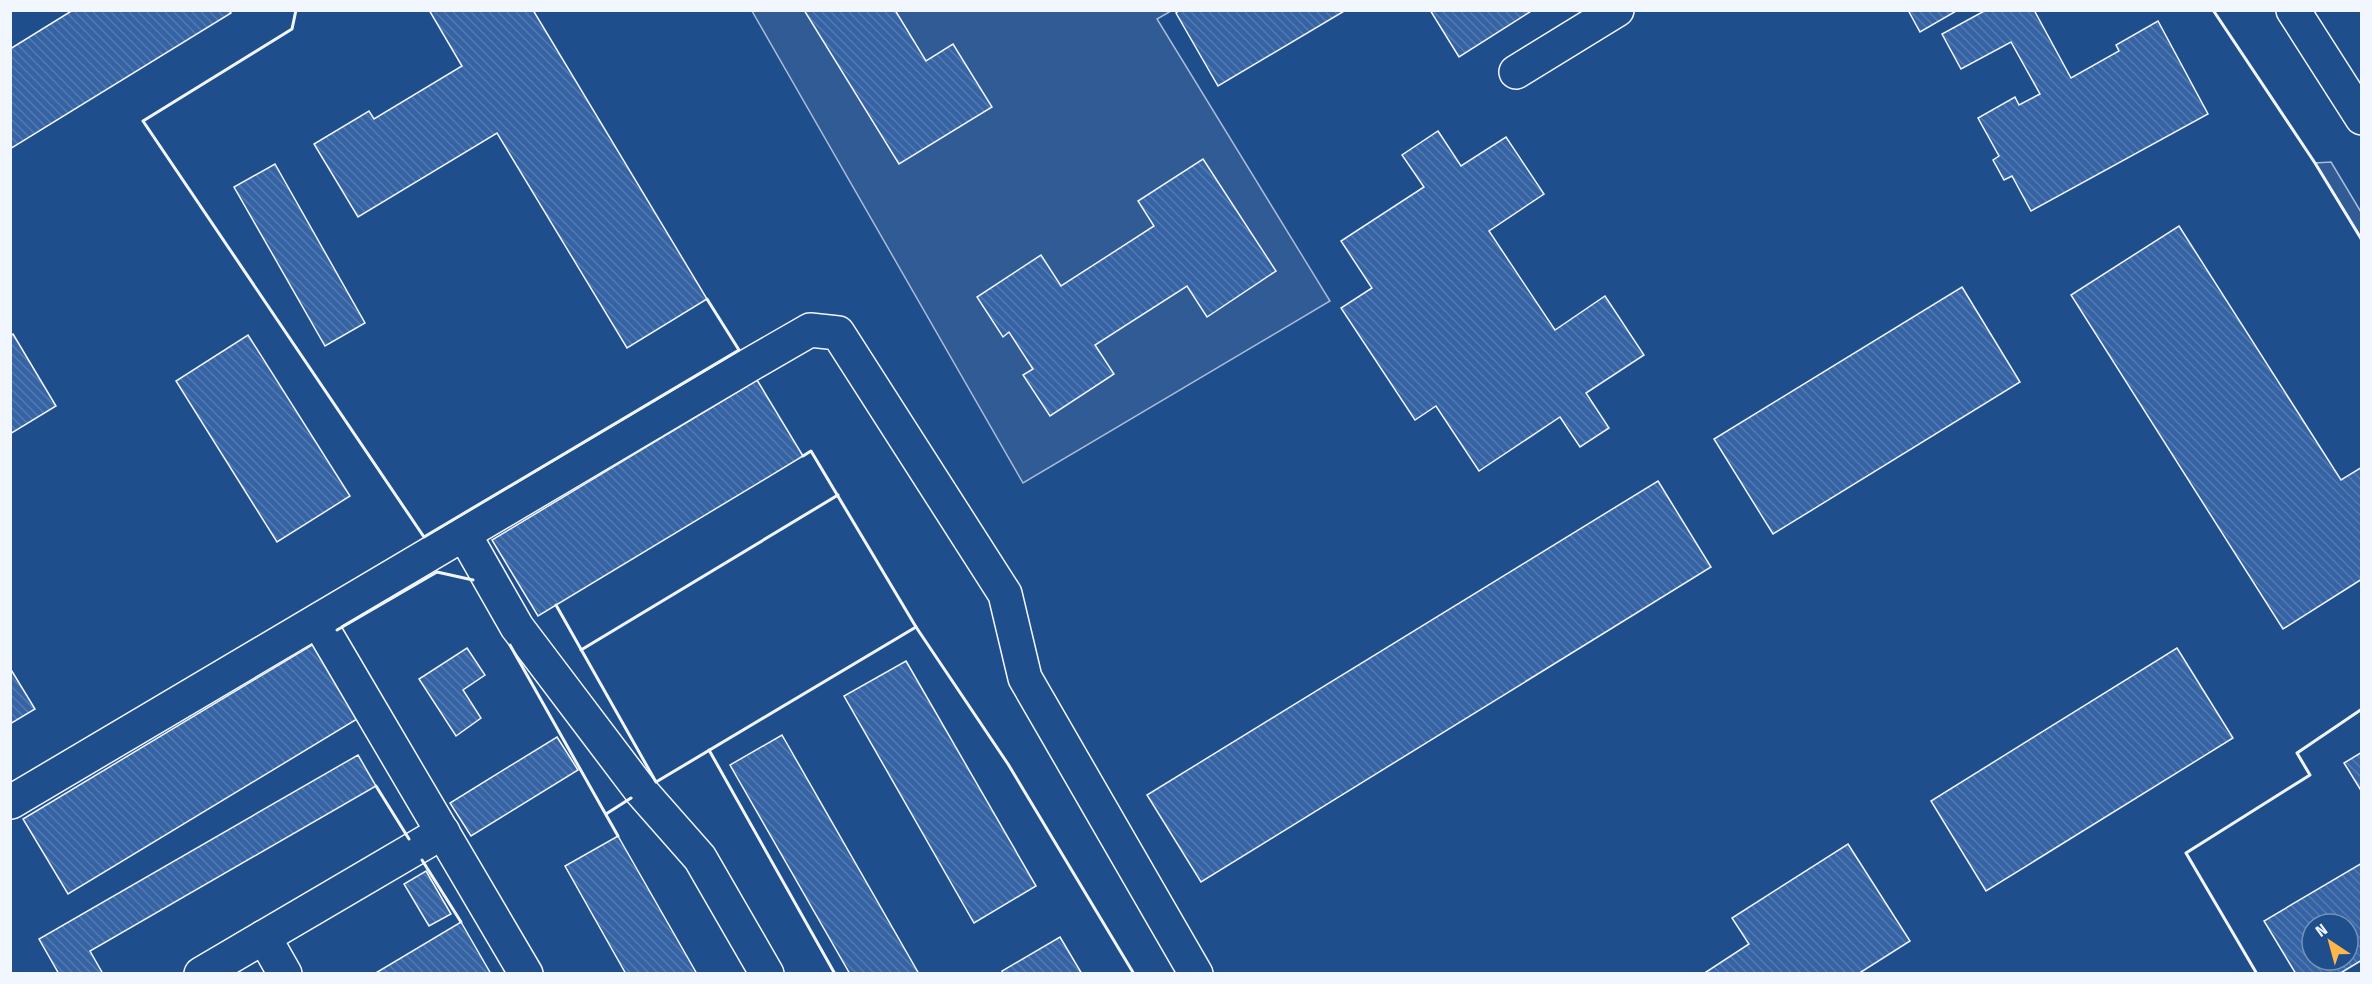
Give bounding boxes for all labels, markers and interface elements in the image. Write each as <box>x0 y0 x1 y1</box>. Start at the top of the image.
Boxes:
north arrow <box>2300 912 2360 972</box>
text: N <box>2312 920 2331 941</box>

